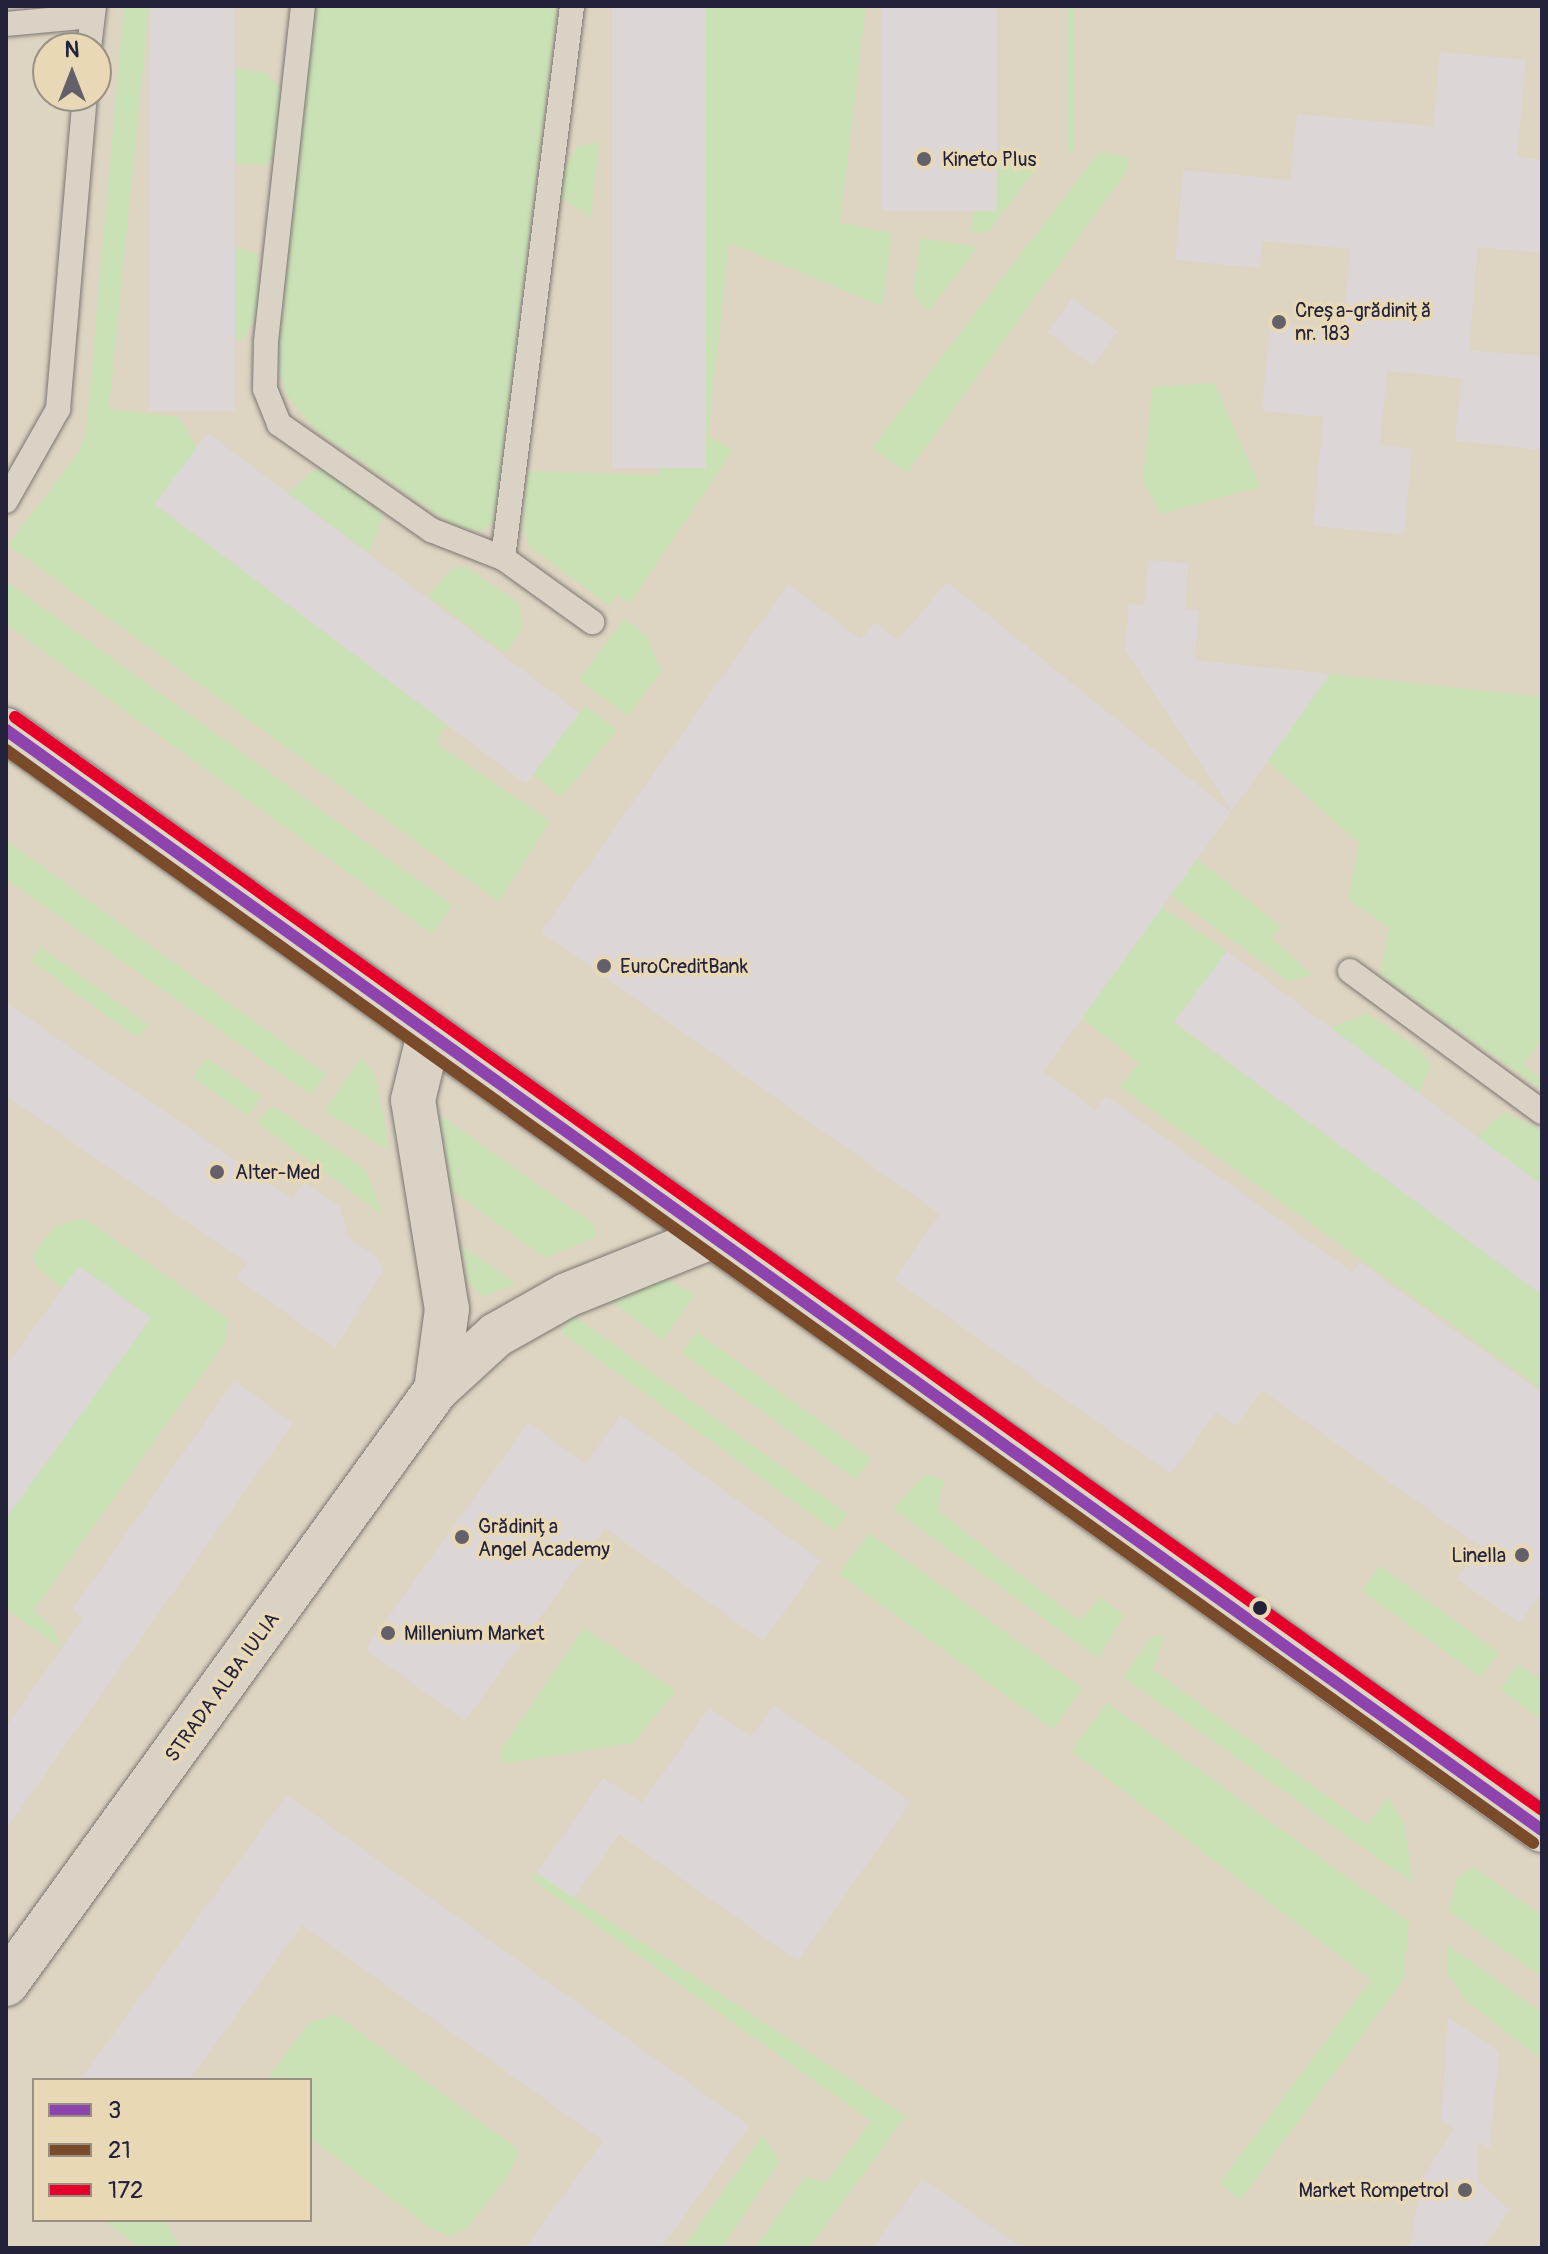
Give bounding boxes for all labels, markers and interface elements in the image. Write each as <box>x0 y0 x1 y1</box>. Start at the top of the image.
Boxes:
north arrow <box>32 32 112 112</box>
text: N <box>65 36 79 64</box>
place label: Kineto Plus <box>942 147 1037 171</box>
marker: Kineto Plus <box>913 148 935 170</box>
place label: Creșa-grădiniță nr. 183 <box>1295 298 1432 345</box>
marker: Creșa-grădiniță nr. 183 <box>1270 313 1288 331</box>
place label: EuroCreditBank <box>620 954 748 978</box>
marker: EuroCreditBank <box>595 957 613 975</box>
place label: Alter-Med <box>235 1160 320 1184</box>
marker: Alter-Med <box>206 1161 228 1183</box>
place label: Grădinița Angel Academy <box>478 1514 610 1561</box>
marker: Grădinița Angel Academy <box>453 1528 471 1546</box>
place label: Linella <box>1451 1543 1506 1567</box>
marker: Linella <box>1513 1546 1531 1564</box>
unlabelled marker <box>1252 1600 1268 1616</box>
street label: STRADA ALBA IULIA <box>160 1608 284 1766</box>
place label: Millenium Market <box>404 1621 544 1645</box>
marker: Millenium Market <box>379 1624 397 1642</box>
legend <box>32 2078 312 2222</box>
text: 3 <box>108 2096 121 2125</box>
text: 21 <box>108 2136 131 2165</box>
text: 172 <box>108 2176 144 2205</box>
place label: Market Rompetrol <box>1298 2178 1449 2202</box>
marker: Market Rompetrol <box>1456 2181 1474 2199</box>

